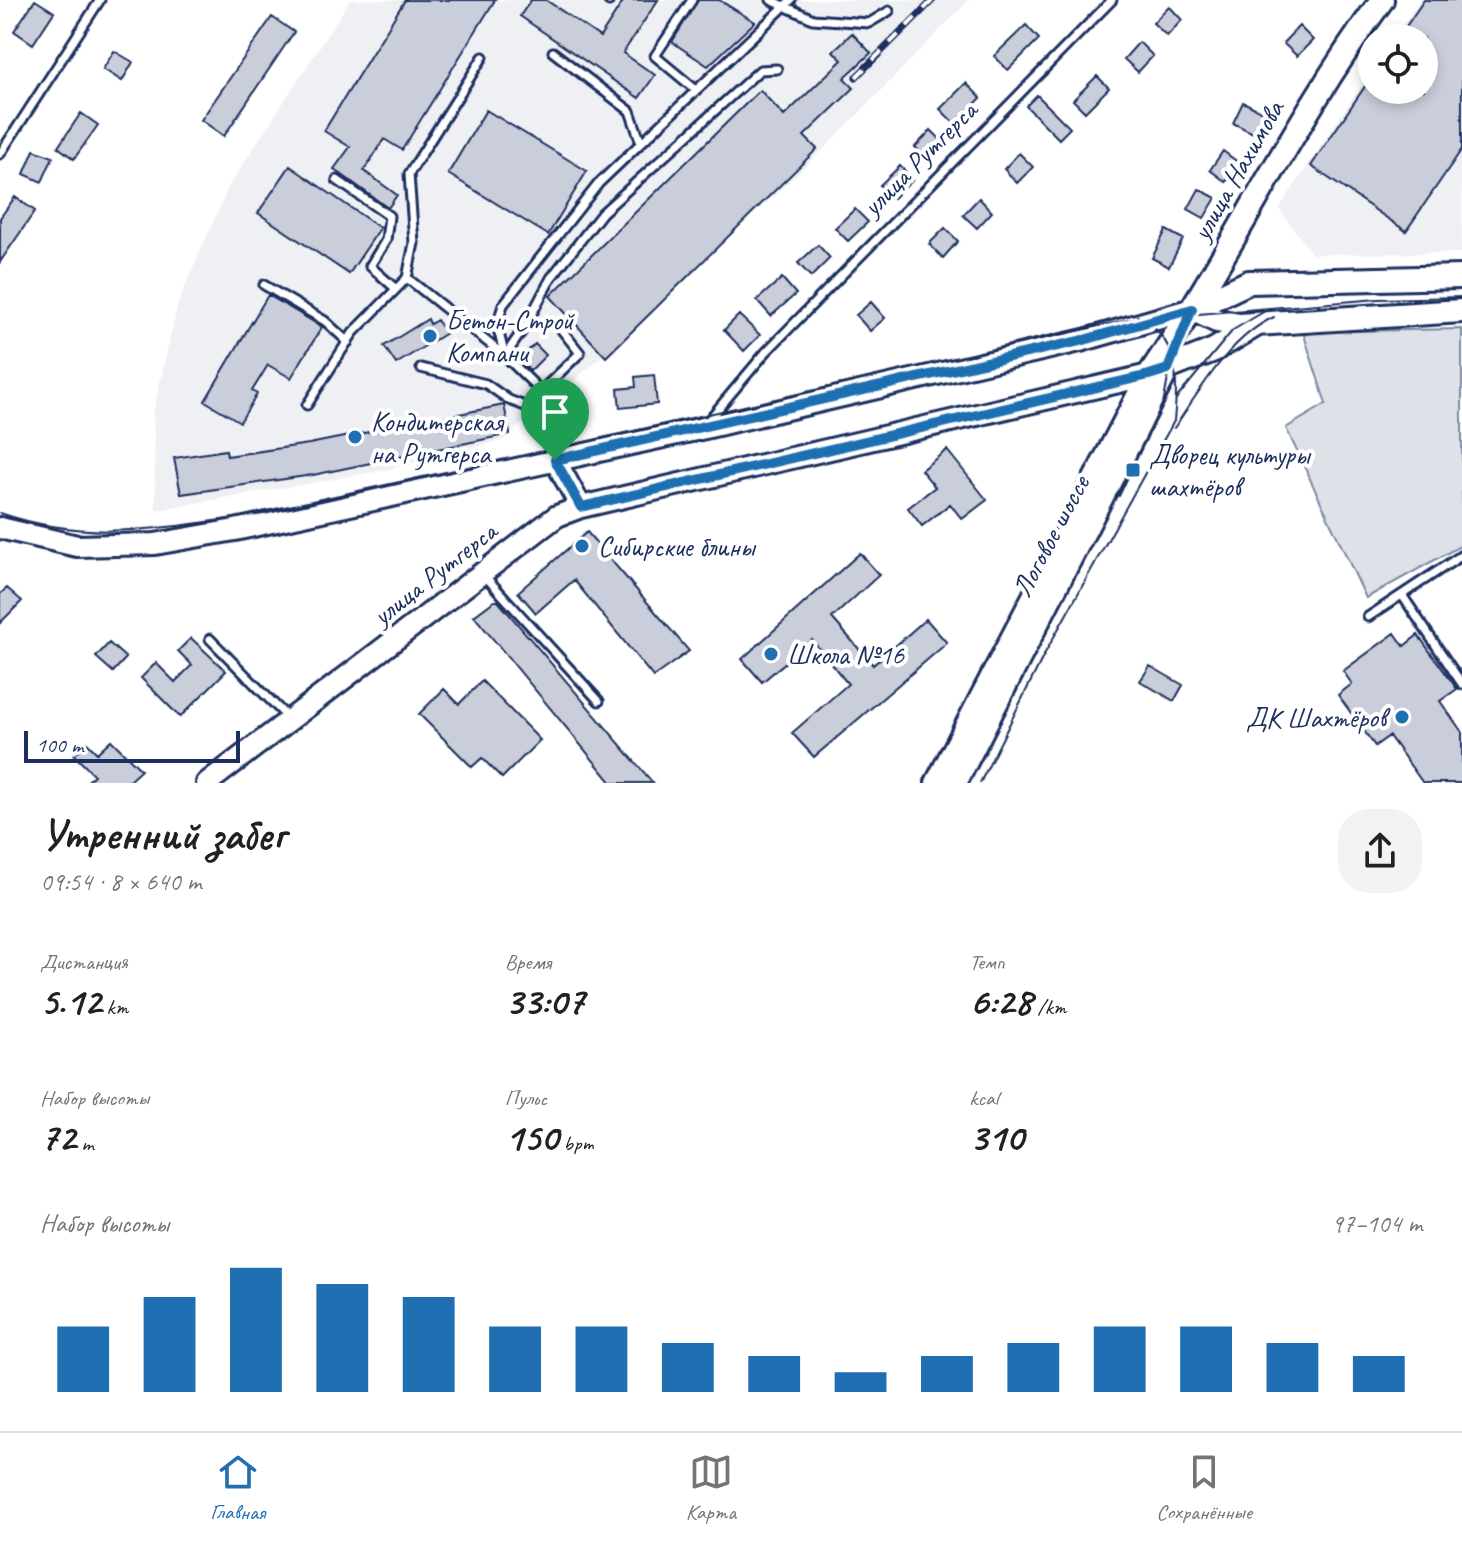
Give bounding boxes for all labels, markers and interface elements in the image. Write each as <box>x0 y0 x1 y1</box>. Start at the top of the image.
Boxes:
map controls <box>1358 24 1438 104</box>
button: locate <box>1358 24 1438 104</box>
street label: улица Рутгерса <box>853 92 986 225</box>
street label: улица Нахимова <box>1182 93 1292 248</box>
place label: Бетон-Строй Компани <box>446 303 575 370</box>
marker: Бетон-Строй Компани <box>421 327 439 345</box>
pin <box>521 378 589 460</box>
icon: arrive <box>533 390 577 434</box>
place label: Кондитерская на Рутгерса <box>371 404 505 471</box>
marker: Кондитерская на Рутгерса <box>346 428 364 446</box>
place label: Дворец культуры шахтёров <box>1149 437 1312 504</box>
marker: Дворец культуры шахтёров <box>1124 461 1142 479</box>
street label: Логовое шоссе <box>1004 468 1098 603</box>
street label: улица Рутгерса <box>363 512 506 634</box>
place label: Сибирские блины <box>598 529 757 564</box>
marker: Сибирские блины <box>573 537 591 555</box>
place label: Школа №16 <box>787 637 905 672</box>
marker: Школа №16 <box>762 645 780 663</box>
place label: ДК Шахтёров <box>1246 700 1391 735</box>
marker: ДК Шахтёров <box>1393 708 1411 726</box>
scale bar <box>24 727 240 763</box>
text: 100 m <box>36 731 83 759</box>
text: Утренний забег <box>40 807 285 862</box>
button: share <box>1338 809 1422 893</box>
text: 09:54 · 8 × 640 m <box>40 865 201 898</box>
text: Дистанция <box>40 948 128 976</box>
text: Время <box>505 948 551 976</box>
text: Темп <box>969 948 1005 976</box>
text: 5.12 <box>40 976 101 1026</box>
text: 33:07 <box>505 976 584 1026</box>
text: 6:28 <box>969 976 1032 1026</box>
text: km <box>101 993 128 1021</box>
text: /km <box>1032 993 1066 1021</box>
text: Набор высоты <box>40 1084 149 1112</box>
text: Пульс <box>505 1084 547 1112</box>
text: kcal <box>969 1084 998 1112</box>
text: 72 <box>40 1112 76 1162</box>
text: 150 <box>505 1112 558 1162</box>
text: 310 <box>969 1112 1023 1162</box>
text: m <box>76 1129 94 1157</box>
text: bpm <box>558 1129 594 1157</box>
text: Набор высоты <box>40 1207 169 1240</box>
text: 97–104 m <box>1331 1207 1422 1240</box>
tab: Главная <box>210 1450 265 1526</box>
tab: Карта <box>686 1450 736 1526</box>
tab: Сохранённые <box>1156 1450 1252 1526</box>

